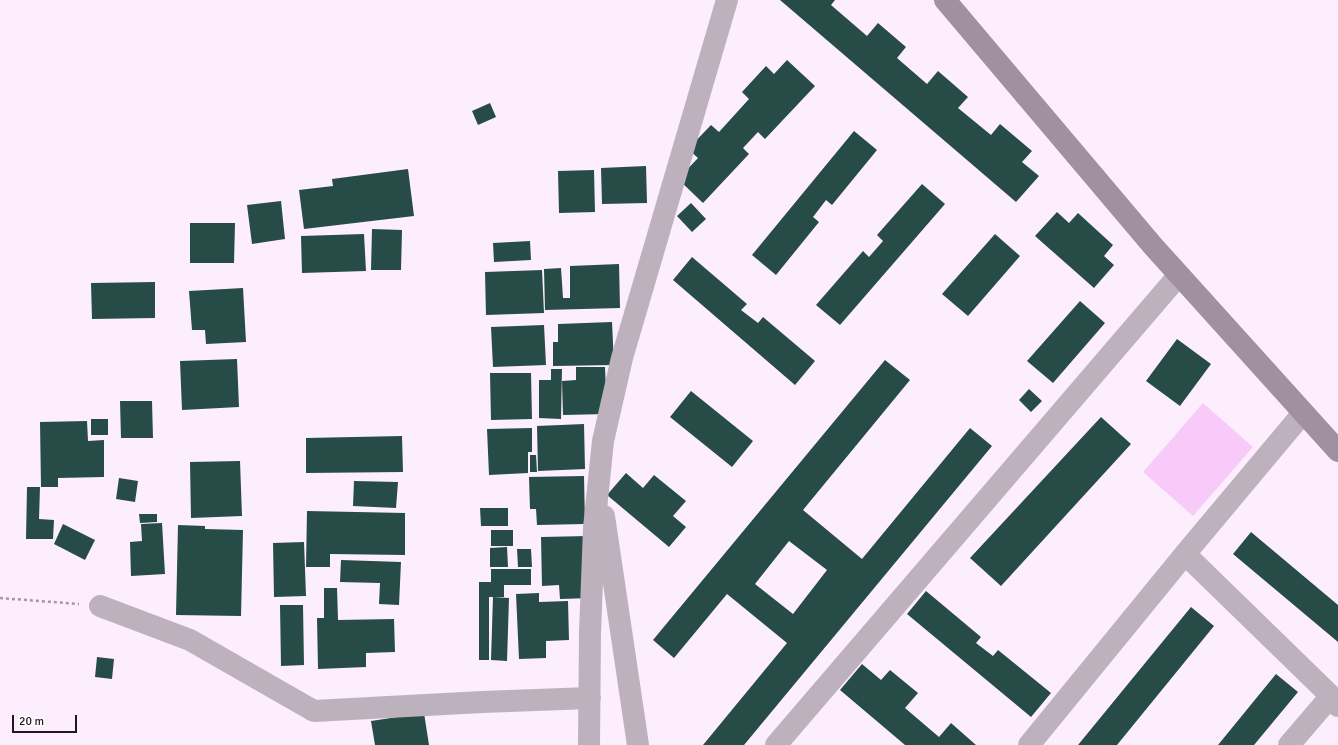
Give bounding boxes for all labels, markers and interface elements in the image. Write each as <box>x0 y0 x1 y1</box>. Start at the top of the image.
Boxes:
scale bar <box>14 707 79 733</box>
text: 20 m <box>19 714 44 729</box>

